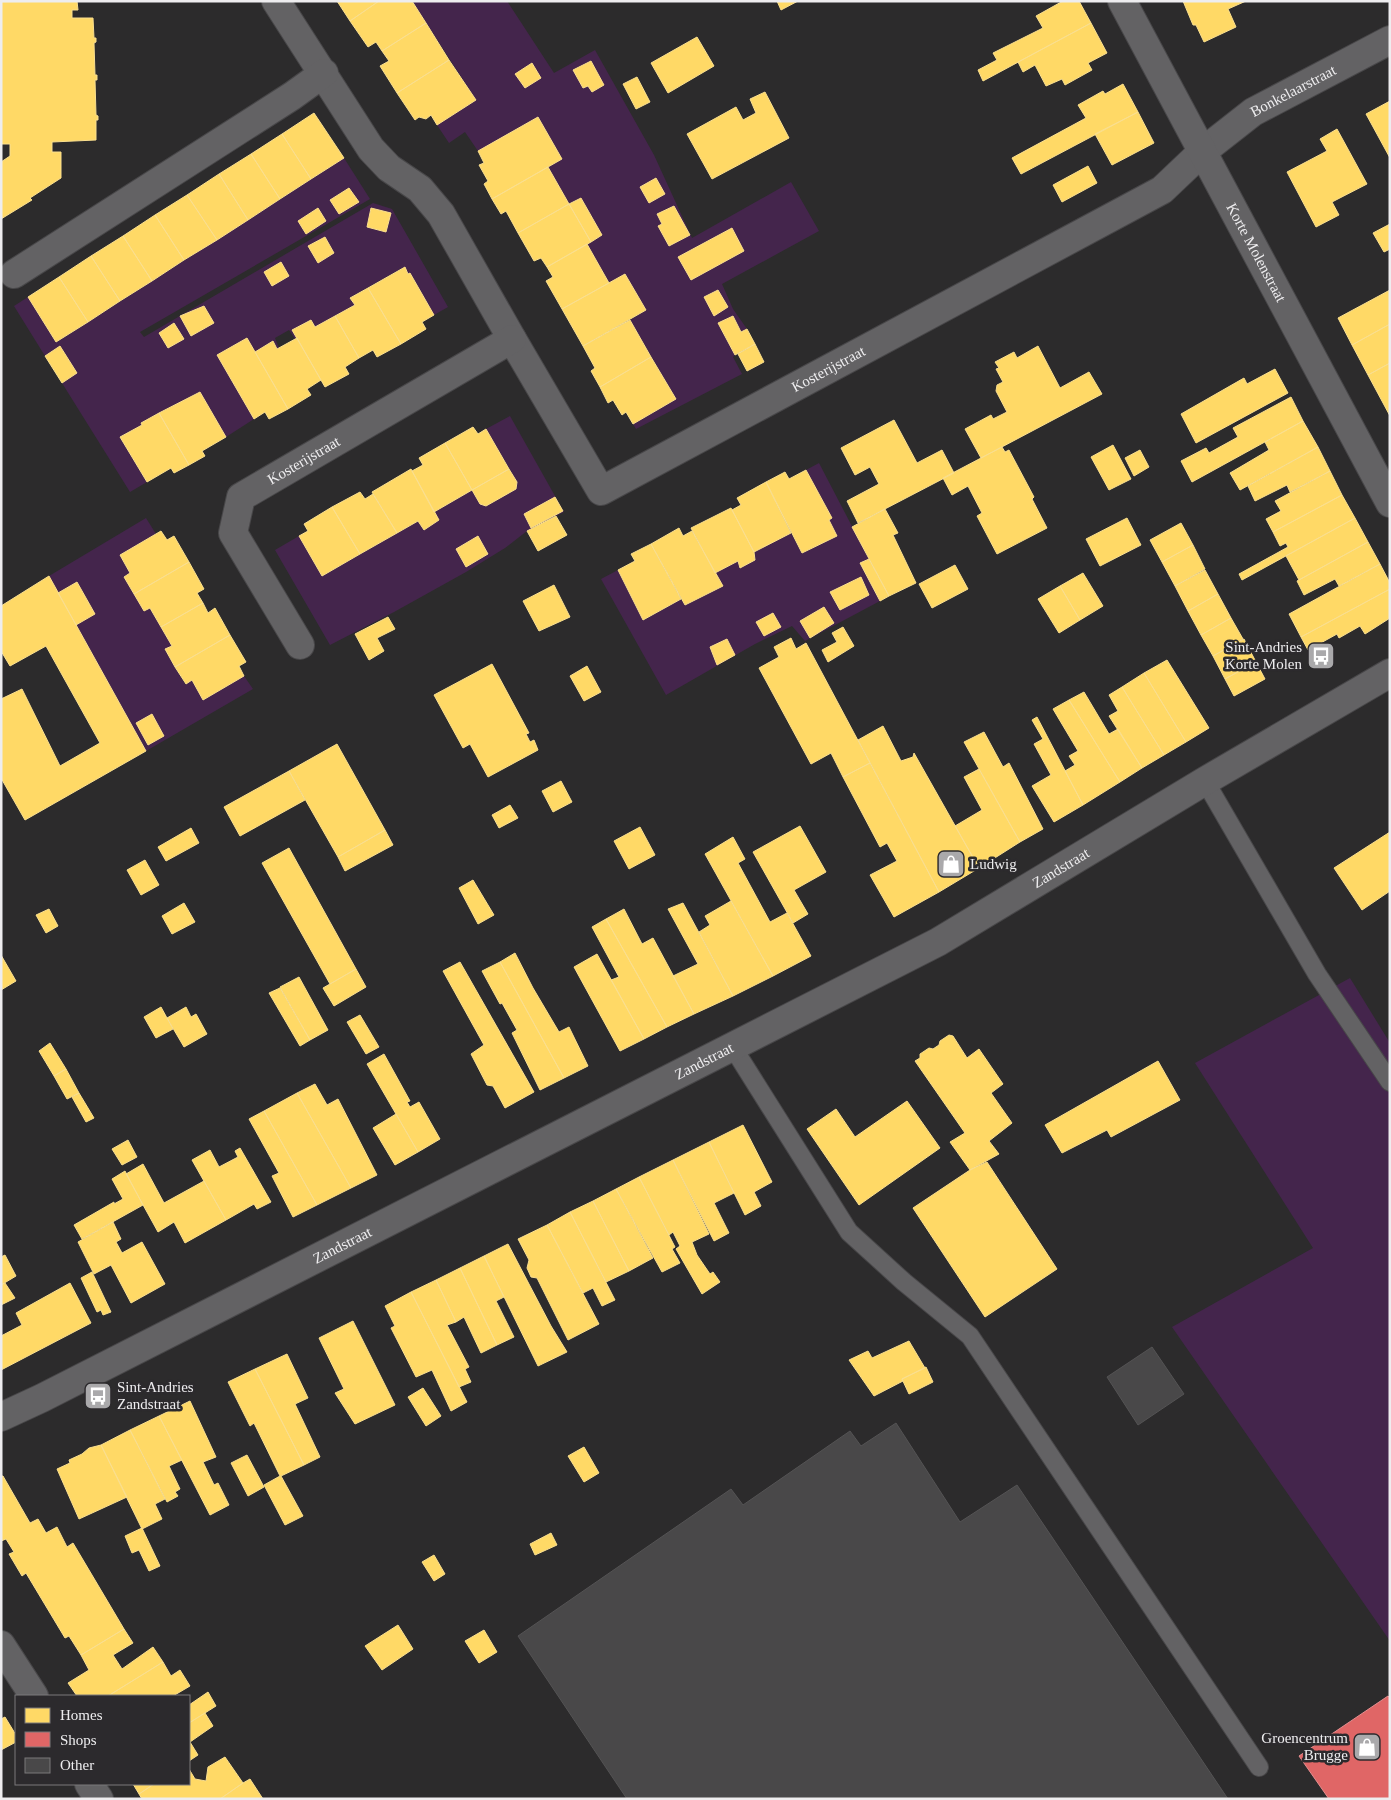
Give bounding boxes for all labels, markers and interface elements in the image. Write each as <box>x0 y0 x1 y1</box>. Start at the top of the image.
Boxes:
street label: Bonkelaarstraat <box>1248 62 1339 120</box>
street label: Korte Molenstraat <box>1223 200 1289 305</box>
street label: Kosterijstraat <box>789 342 868 395</box>
street label: Kosterijstraat <box>265 433 343 488</box>
place label: Sint-Andries Korte Molen <box>1225 639 1302 672</box>
bus stop icon: Sint-Andries Korte Molen <box>1306 641 1336 671</box>
street label: Zandstraat <box>1030 844 1093 891</box>
shop icon: Ludwig <box>936 849 966 879</box>
place label: Ludwig <box>970 856 1017 872</box>
street label: Zandstraat <box>672 1039 737 1083</box>
street label: Zandstraat <box>310 1223 375 1267</box>
place label: Sint-Andries Zandstraat <box>117 1379 194 1412</box>
bus stop icon: Sint-Andries Zandstraat <box>83 1381 113 1411</box>
legend <box>15 1695 190 1785</box>
text: Homes <box>60 1707 103 1723</box>
place label: Groencentrum Brugge <box>1261 1730 1348 1763</box>
text: Shops <box>60 1732 97 1748</box>
shop icon: Groencentrum Brugge <box>1352 1732 1382 1762</box>
text: Other <box>60 1757 94 1773</box>

